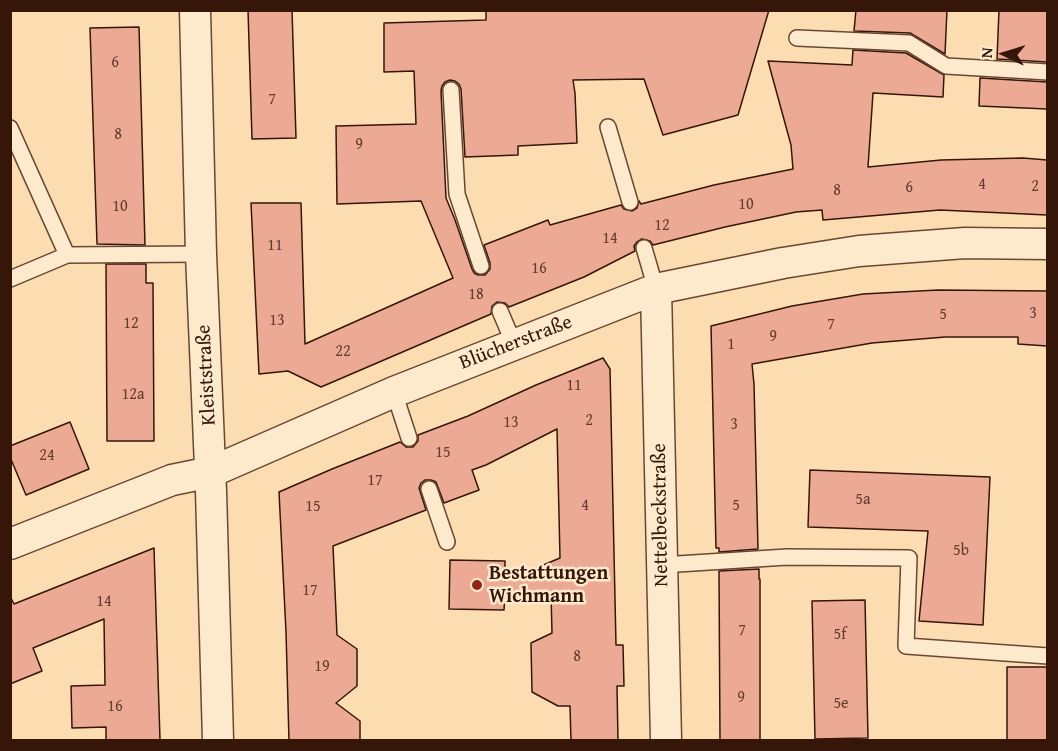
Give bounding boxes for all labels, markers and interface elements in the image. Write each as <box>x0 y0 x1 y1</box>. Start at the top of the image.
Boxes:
north arrow <box>974 24 1034 84</box>
text: N <box>974 47 998 59</box>
house number: 6 <box>111 53 119 73</box>
house number: 7 <box>268 90 276 110</box>
house number: 8 <box>114 125 122 145</box>
house number: 9 <box>355 135 363 155</box>
house number: 4 <box>978 175 986 195</box>
house number: 2 <box>1031 177 1039 197</box>
house number: 6 <box>905 178 913 198</box>
house number: 8 <box>833 181 841 201</box>
house number: 10 <box>738 195 754 215</box>
house number: 10 <box>112 197 128 217</box>
house number: 12 <box>654 216 670 236</box>
house number: 14 <box>602 229 618 249</box>
house number: 11 <box>267 236 283 256</box>
house number: 16 <box>531 259 547 279</box>
house number: 18 <box>468 285 484 305</box>
house number: 3 <box>1029 304 1037 324</box>
house number: 5 <box>939 305 947 325</box>
house number: 13 <box>269 311 285 331</box>
street label: Blücherstraße <box>456 311 576 375</box>
house number: 12 <box>123 314 139 334</box>
house number: 7 <box>827 315 835 335</box>
street label: Kleiststraße <box>192 324 222 426</box>
house number: 9 <box>769 327 777 347</box>
house number: 1 <box>727 335 735 355</box>
house number: 22 <box>335 342 351 362</box>
house number: 11 <box>566 376 582 396</box>
house number: 12a <box>122 385 144 405</box>
house number: 2 <box>585 411 593 431</box>
house number: 13 <box>503 413 519 433</box>
house number: 3 <box>730 415 738 435</box>
house number: 15 <box>435 443 451 463</box>
street label: Nettelbeckstraße <box>648 443 674 587</box>
house number: 24 <box>39 446 55 466</box>
house number: 17 <box>367 471 383 491</box>
house number: 5a <box>855 490 871 510</box>
house number: 4 <box>581 496 589 516</box>
house number: 5 <box>732 496 740 516</box>
house number: 15 <box>305 497 321 517</box>
house number: 5b <box>953 541 969 561</box>
place label: Bestattungen Wichmann <box>489 562 608 609</box>
marker: Bestattungen Wichmann <box>470 578 484 592</box>
house number: 17 <box>302 581 318 601</box>
house number: 14 <box>96 592 112 612</box>
house number: 7 <box>738 621 746 641</box>
house number: 5f <box>834 625 846 645</box>
house number: 8 <box>573 647 581 667</box>
house number: 19 <box>314 657 330 677</box>
house number: 9 <box>737 688 745 708</box>
house number: 5e <box>833 694 849 714</box>
house number: 16 <box>107 697 123 717</box>

